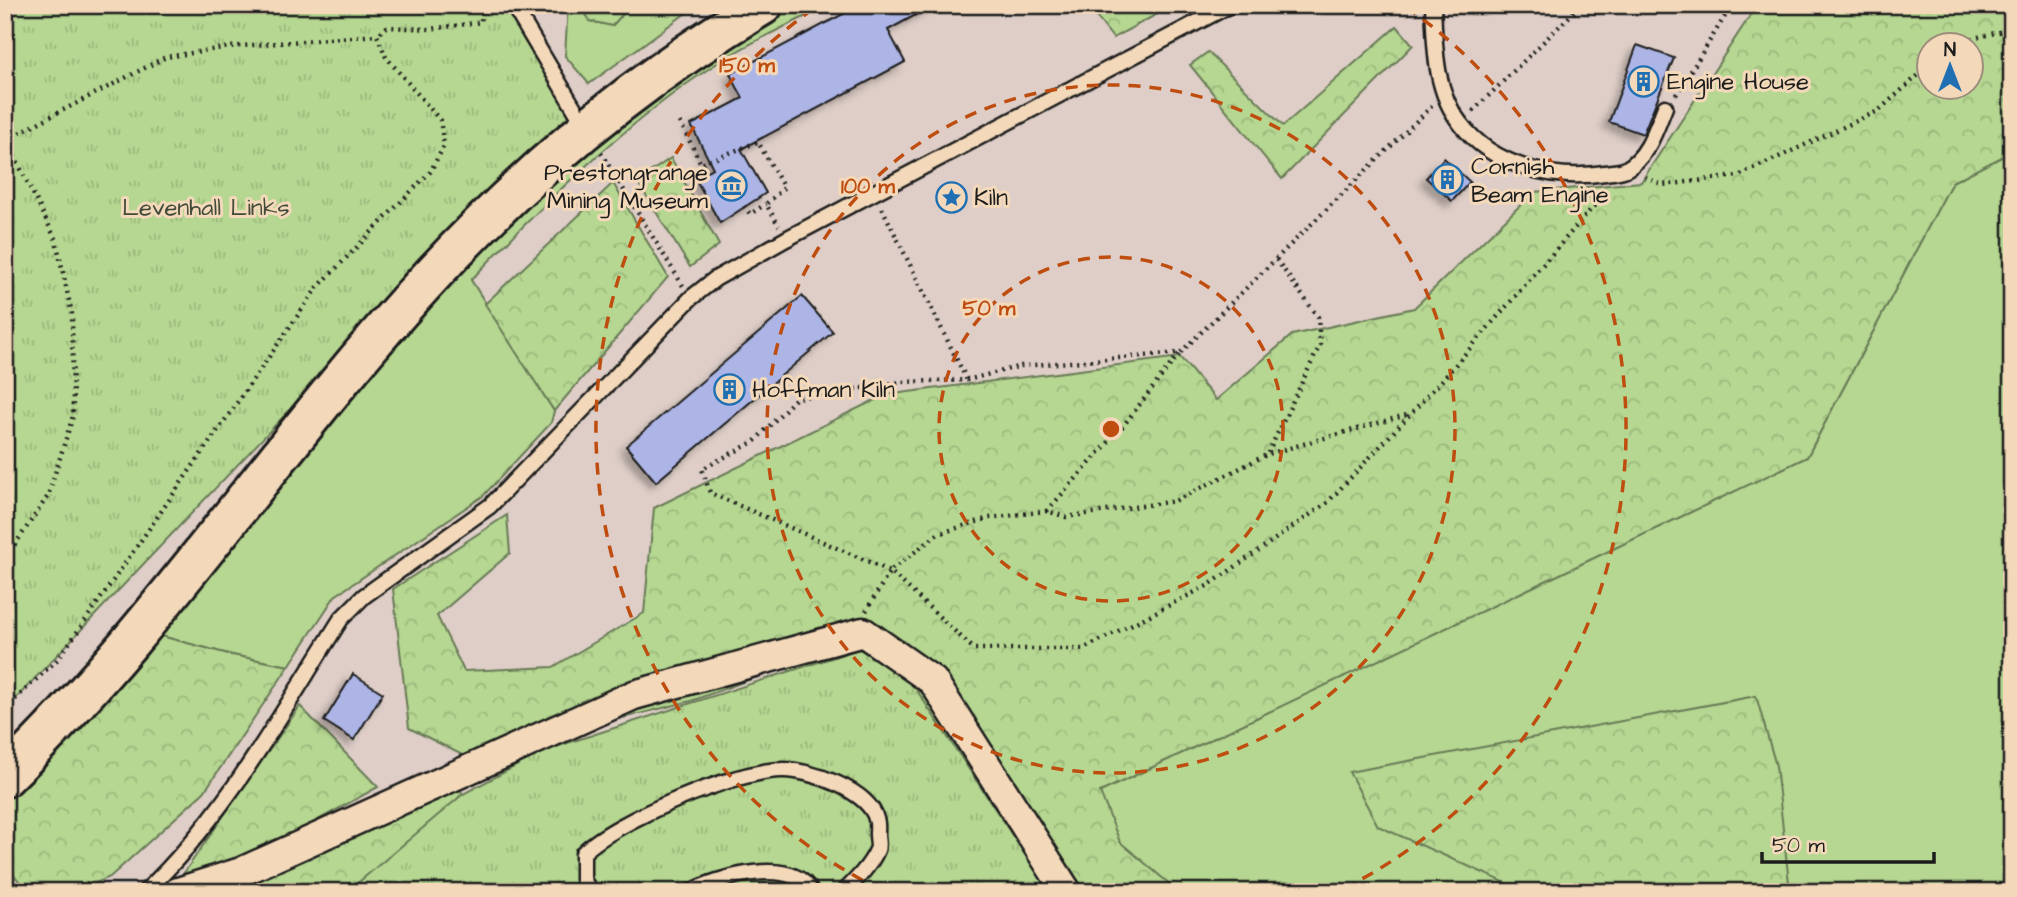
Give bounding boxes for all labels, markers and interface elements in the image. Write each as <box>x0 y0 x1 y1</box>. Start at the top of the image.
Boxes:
north arrow <box>1916 32 1986 102</box>
text: N <box>1944 37 1956 64</box>
text: 150 m <box>719 51 775 80</box>
building icon: Engine House <box>1627 64 1661 98</box>
place label: Engine House <box>1667 65 1809 100</box>
place label: Cornish Beam Engine <box>1471 150 1609 213</box>
place label: Prestongrange Mining Museum <box>544 156 708 219</box>
building icon: Cornish Beam Engine <box>1431 163 1465 197</box>
museum icon: Prestongrange Mining Museum <box>714 169 748 203</box>
text: 100 m <box>841 172 896 201</box>
place icon: Kiln <box>934 180 968 214</box>
place label: Kiln <box>974 181 1008 215</box>
park label: Levenhall Links <box>122 191 290 225</box>
text: 50 m <box>963 294 1016 323</box>
building icon: Hoffman Kiln <box>712 372 746 406</box>
place label: Hoffman Kiln <box>752 373 895 407</box>
centre of rings <box>1099 417 1123 441</box>
scale bar <box>1762 820 1933 864</box>
text: 50 m <box>1772 831 1826 860</box>

